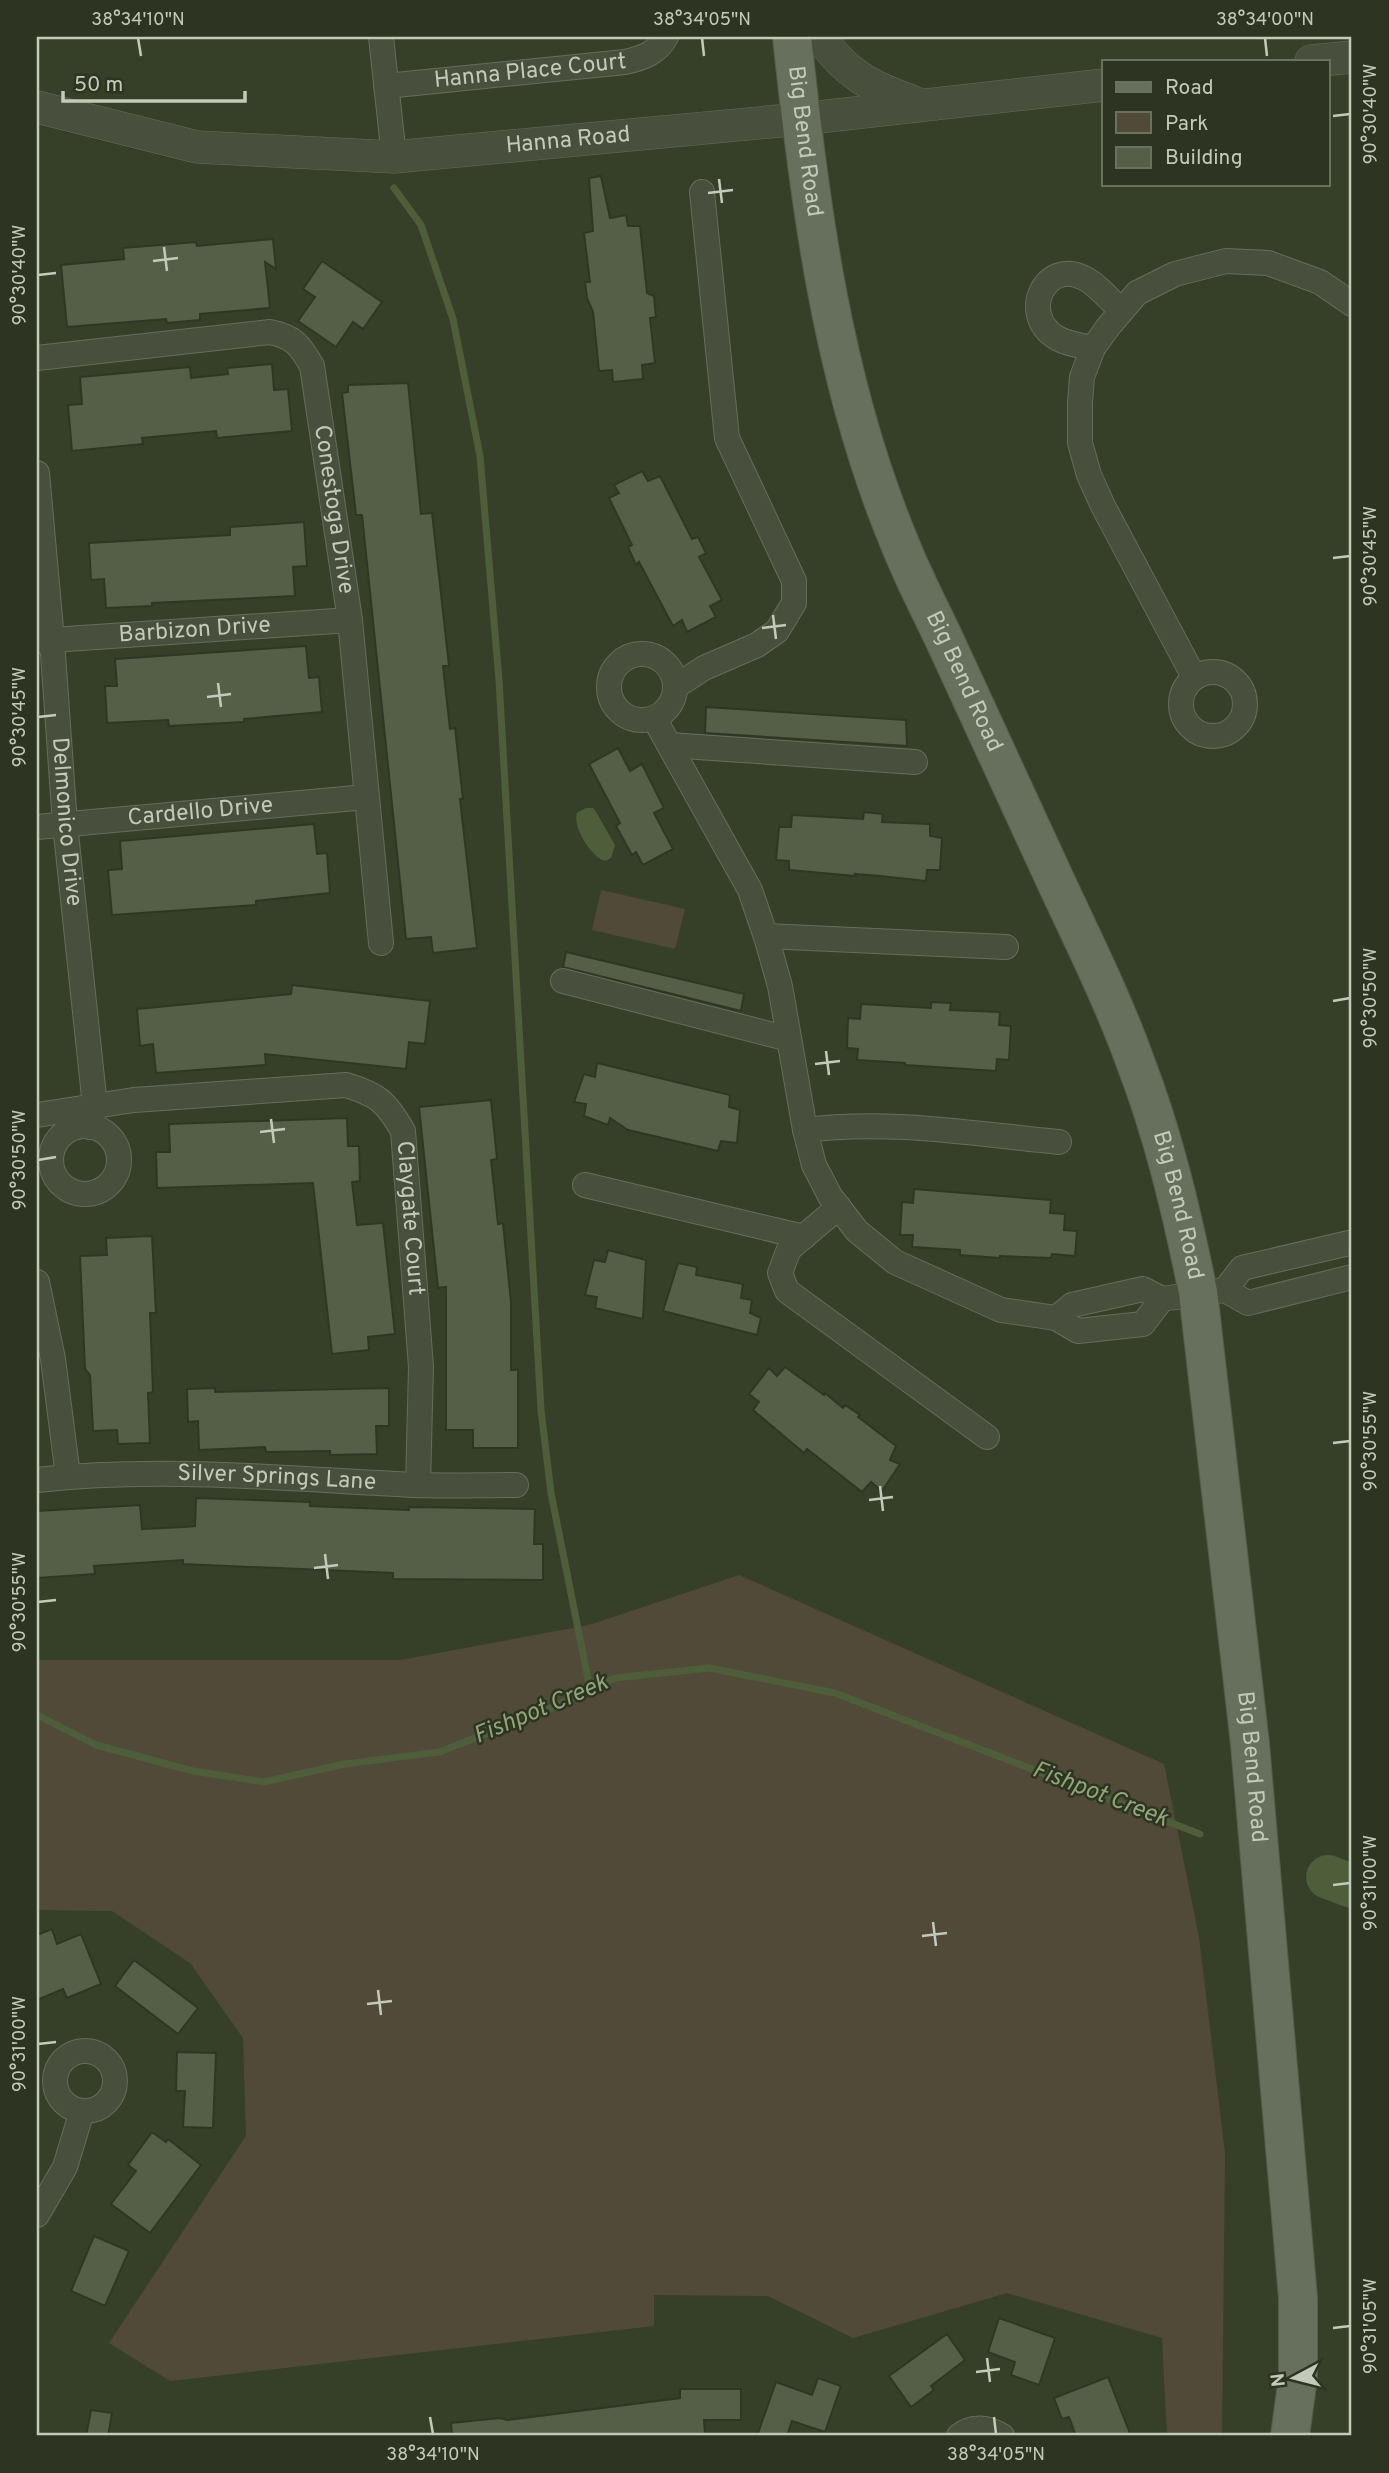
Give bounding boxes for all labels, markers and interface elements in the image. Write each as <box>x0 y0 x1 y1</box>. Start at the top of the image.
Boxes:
text: 38°34'10"N <box>91 9 185 32</box>
text: 38°34'05"N <box>653 9 751 32</box>
text: 38°34'00"N <box>1216 9 1314 32</box>
street label: Hanna Place Court <box>433 47 628 96</box>
scale bar <box>63 60 245 104</box>
legend <box>1102 60 1330 186</box>
street label: Big Bend Road <box>781 64 829 219</box>
text: 90°30'40"W <box>1360 64 1383 164</box>
text: 50 m <box>74 72 123 99</box>
text: Road <box>1165 75 1214 102</box>
text: Park <box>1165 111 1208 138</box>
street label: Hanna Road <box>505 121 632 161</box>
text: Building <box>1165 145 1243 172</box>
text: 90°30'40"W <box>9 225 32 325</box>
street label: Conestoga Drive <box>307 423 360 596</box>
text: 90°30'45"W <box>1360 506 1383 606</box>
street label: Big Bend Road <box>918 607 1009 757</box>
street label: Barbizon Drive <box>118 611 272 650</box>
text: 90°30'45"W <box>9 667 32 767</box>
street label: Delmonico Drive <box>44 736 88 908</box>
street label: Cardello Drive <box>126 791 274 833</box>
text: 90°30'50"W <box>1360 948 1383 1048</box>
text: 90°30'50"W <box>9 1110 32 1210</box>
street label: Big Bend Road <box>1145 1128 1210 1282</box>
street label: Claygate Court <box>389 1140 430 1297</box>
text: 90°30'55"W <box>1360 1391 1383 1491</box>
street label: Silver Springs Lane <box>177 1459 377 1497</box>
text: 90°30'55"W <box>9 1552 32 1652</box>
water label: Fishpot Creek <box>469 1668 614 1752</box>
street label: Big Bend Road <box>1230 1690 1273 1844</box>
water label: Fishpot Creek <box>1028 1755 1173 1835</box>
text: 90°31'00"W <box>1360 1835 1383 1931</box>
text: 90°31'00"W <box>9 1996 32 2092</box>
text: 90°31'05"W <box>1360 2278 1383 2374</box>
north arrow <box>1260 2344 1330 2414</box>
text: N <box>1266 2372 1292 2388</box>
text: 38°34'10"N <box>386 2444 480 2467</box>
text: 38°34'05"N <box>947 2444 1045 2467</box>

